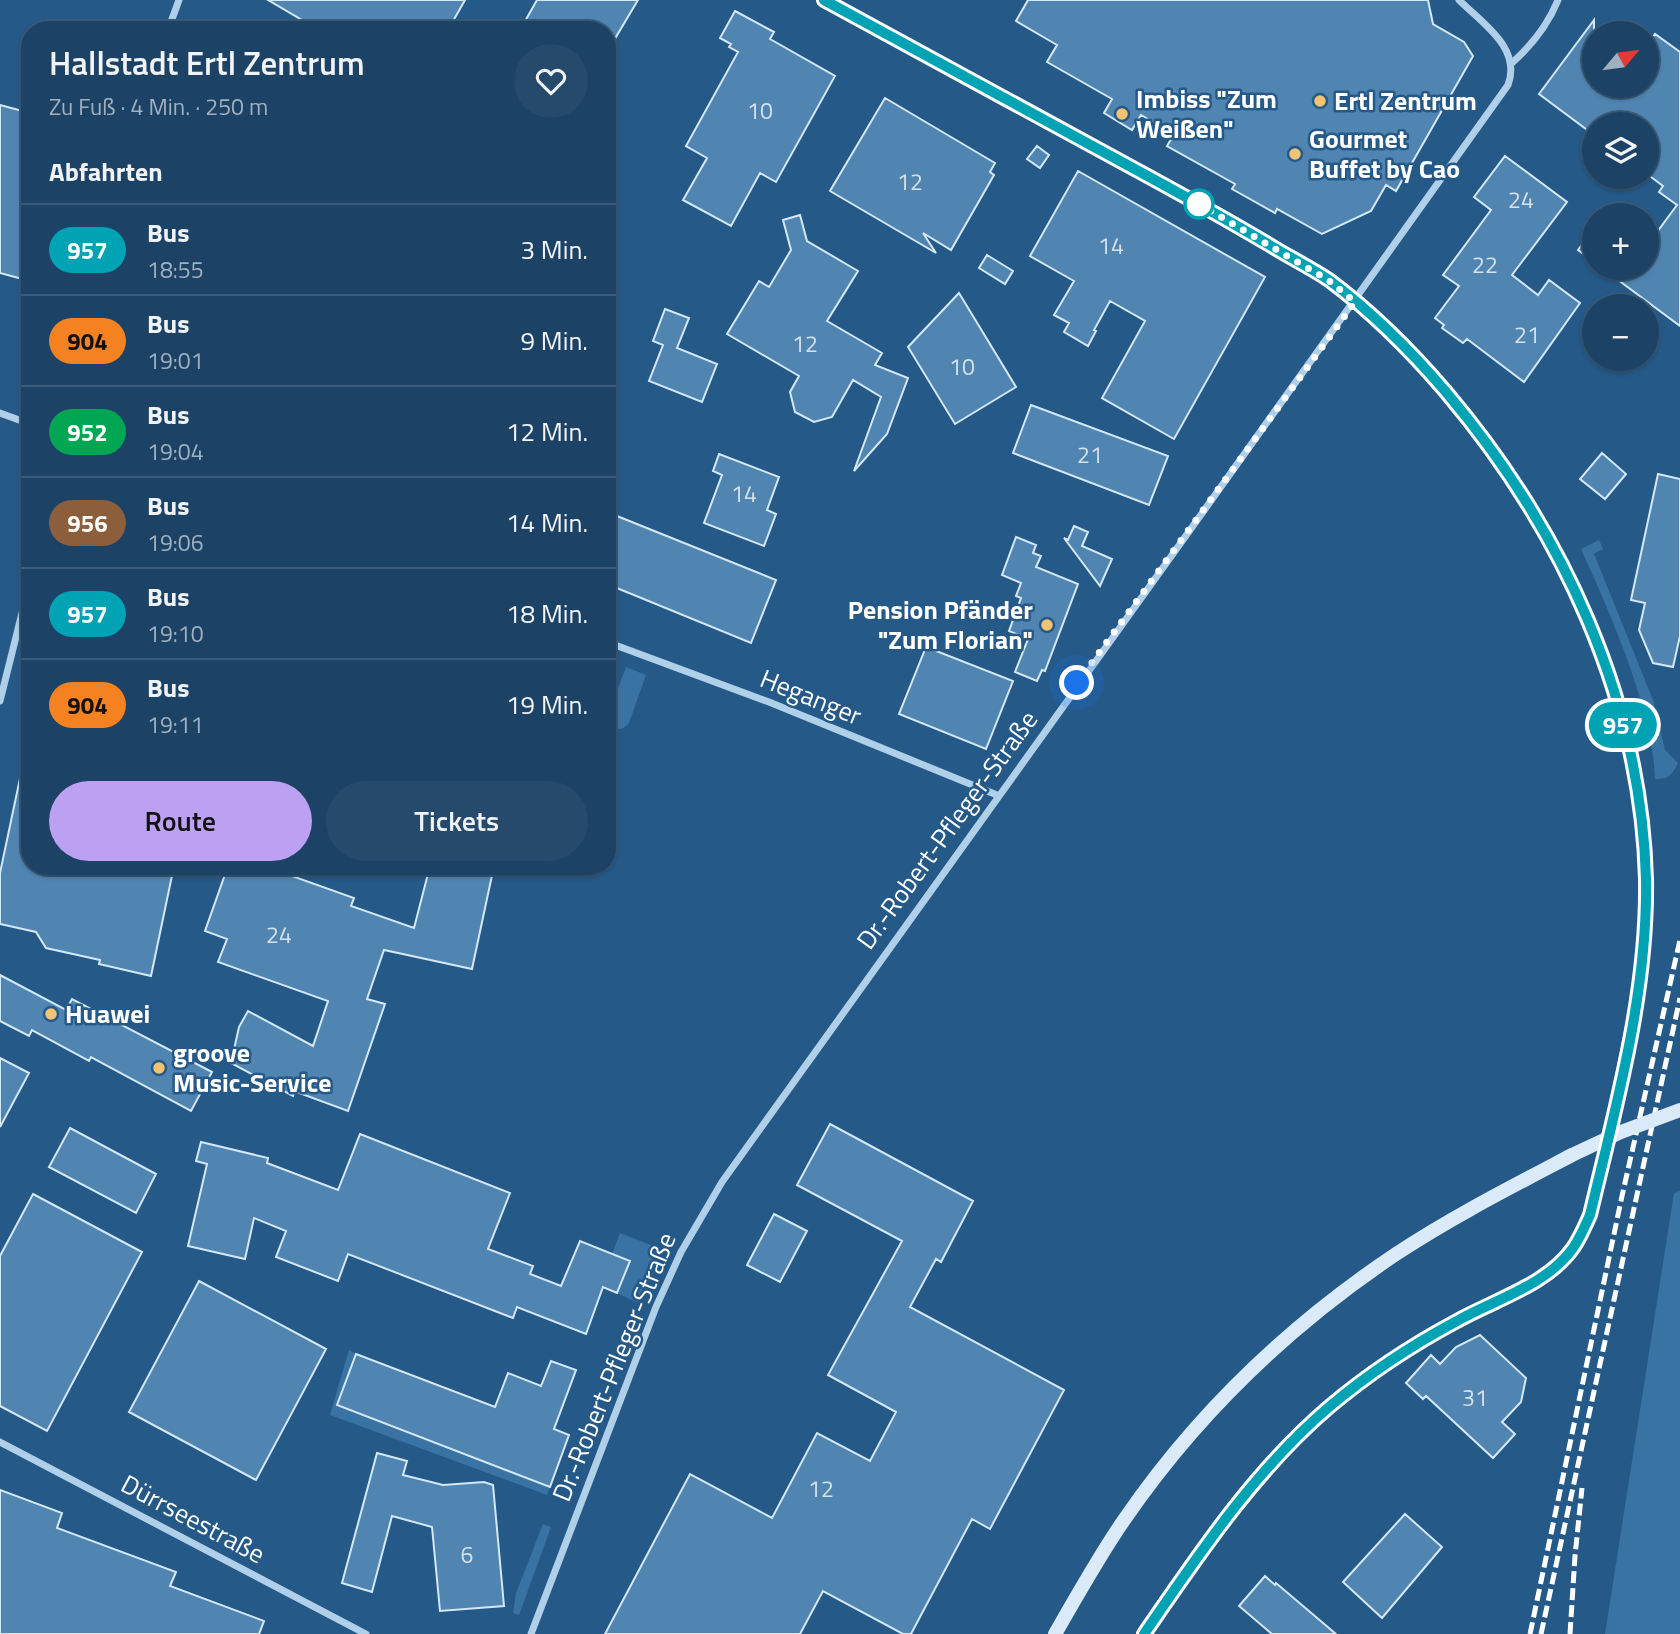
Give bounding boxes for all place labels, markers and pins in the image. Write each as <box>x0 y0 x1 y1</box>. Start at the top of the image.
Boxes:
place label: Imbiss "Zum Weißen" <box>1136 79 1277 148</box>
place label: Ertl Zentrum <box>1334 81 1477 120</box>
marker: Ertl Zentrum <box>1312 93 1328 109</box>
marker: Imbiss "Zum Weißen" <box>1114 106 1130 122</box>
place label: Gourmet Buffet by Cao <box>1309 119 1460 188</box>
marker: Gourmet Buffet by Cao <box>1287 146 1303 162</box>
unlabelled marker <box>1184 189 1214 219</box>
place label: Pension Pfänder "Zum Florian" <box>848 590 1033 659</box>
marker: Pension Pfänder "Zum Florian" <box>1039 617 1055 633</box>
place label: Huawei <box>65 994 150 1033</box>
marker: Huawei <box>43 1006 59 1022</box>
place label: groove Music-Service <box>173 1033 331 1102</box>
marker: groove Music-Service <box>151 1060 167 1076</box>

